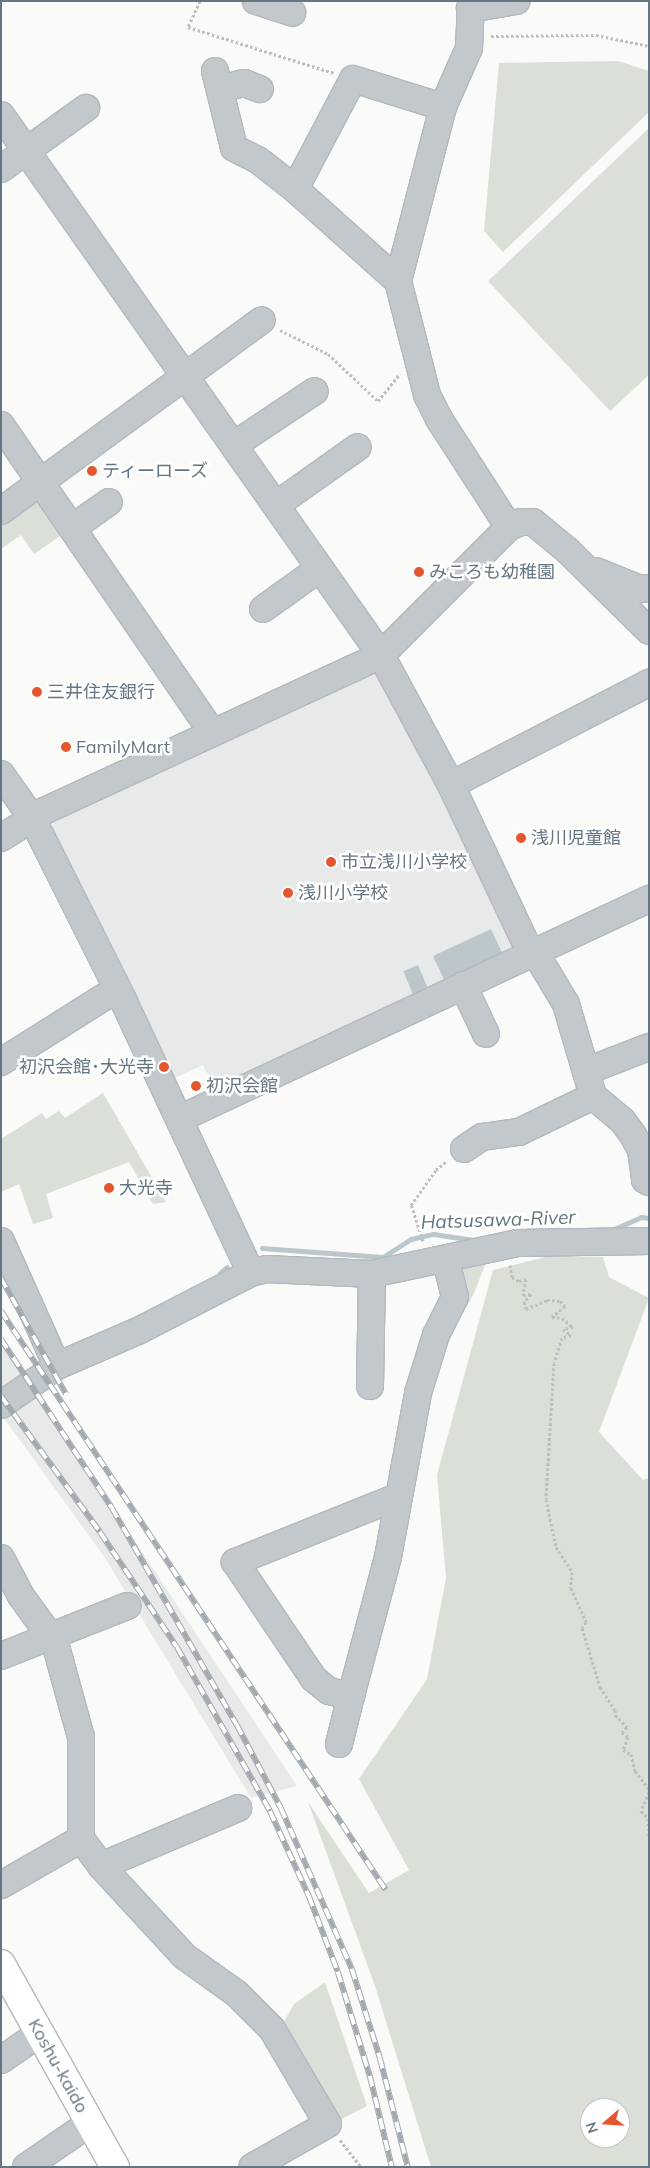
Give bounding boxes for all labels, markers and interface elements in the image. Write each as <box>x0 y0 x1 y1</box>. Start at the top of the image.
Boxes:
place label: ティーローズ <box>102 460 210 482</box>
marker: ティーローズ <box>86 465 98 477</box>
place label: みころも幼稚園 <box>429 561 555 583</box>
marker: みころも幼稚園 <box>413 566 425 578</box>
place label: 三井住友銀行 <box>47 681 155 703</box>
marker: 三井住友銀行 <box>31 686 43 698</box>
place label: FamilyMart <box>76 736 170 758</box>
marker: FamilyMart <box>60 741 72 753</box>
place label: 浅川児童館 <box>531 827 621 849</box>
marker: 浅川児童館 <box>515 832 527 844</box>
place label: 市立浅川小学校 <box>341 851 467 873</box>
marker: 市立浅川小学校 <box>325 856 337 868</box>
place label: 浅川小学校 <box>298 882 388 904</box>
marker: 浅川小学校 <box>282 887 294 899</box>
place label: 初沢会館･大光寺 <box>19 1056 154 1078</box>
marker: 初沢会館･大光寺 <box>158 1061 170 1073</box>
place label: 初沢会館 <box>206 1075 278 1097</box>
marker: 初沢会館 <box>190 1080 202 1092</box>
place label: 大光寺 <box>119 1177 173 1199</box>
marker: 大光寺 <box>103 1182 115 1194</box>
water label: Hatsusawa-River <box>420 1206 576 1234</box>
street label: Koshu-kaido <box>23 2015 93 2117</box>
north arrow <box>580 2098 630 2148</box>
text: N <box>582 2120 602 2135</box>

